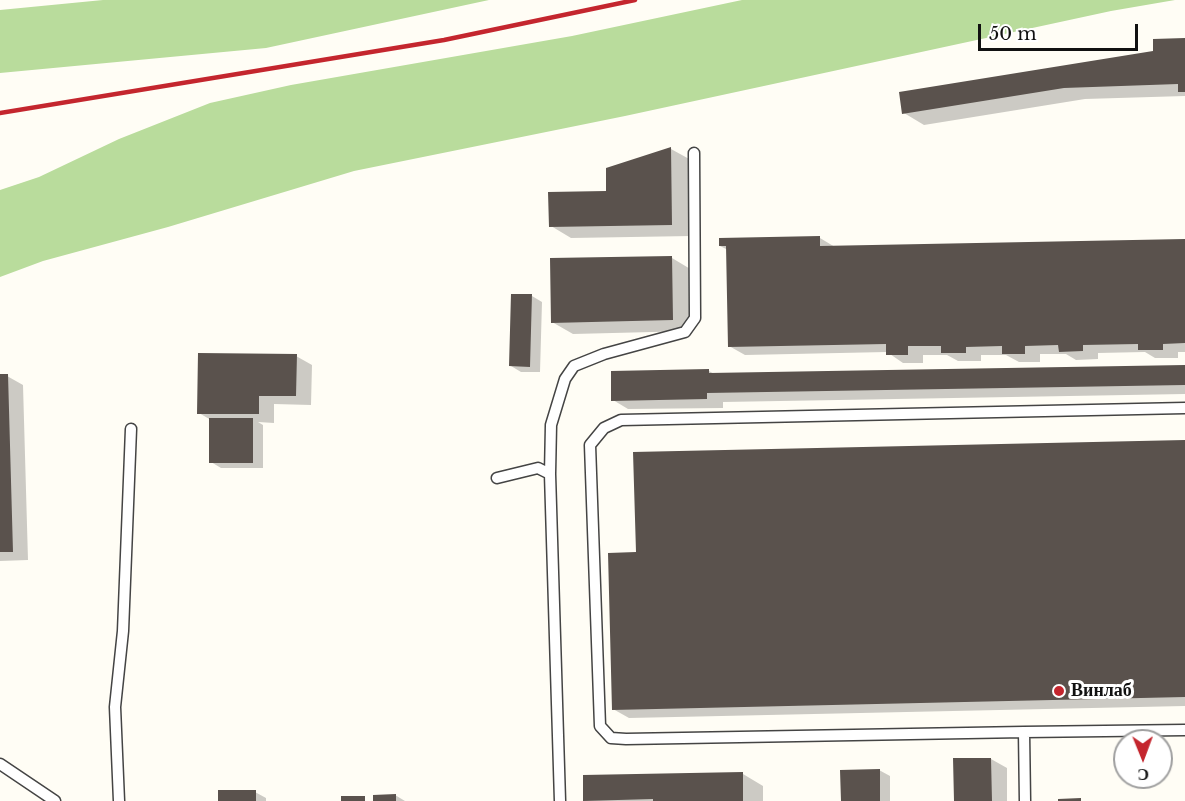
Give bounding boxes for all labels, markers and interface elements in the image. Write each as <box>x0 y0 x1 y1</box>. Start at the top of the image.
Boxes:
scale bar <box>981 12 1142 50</box>
text: 50 m <box>989 23 1037 45</box>
place label: Винлаб <box>1071 680 1132 702</box>
marker: Винлаб <box>1052 684 1066 698</box>
north arrow <box>1113 729 1173 789</box>
text: С <box>1137 765 1149 785</box>

